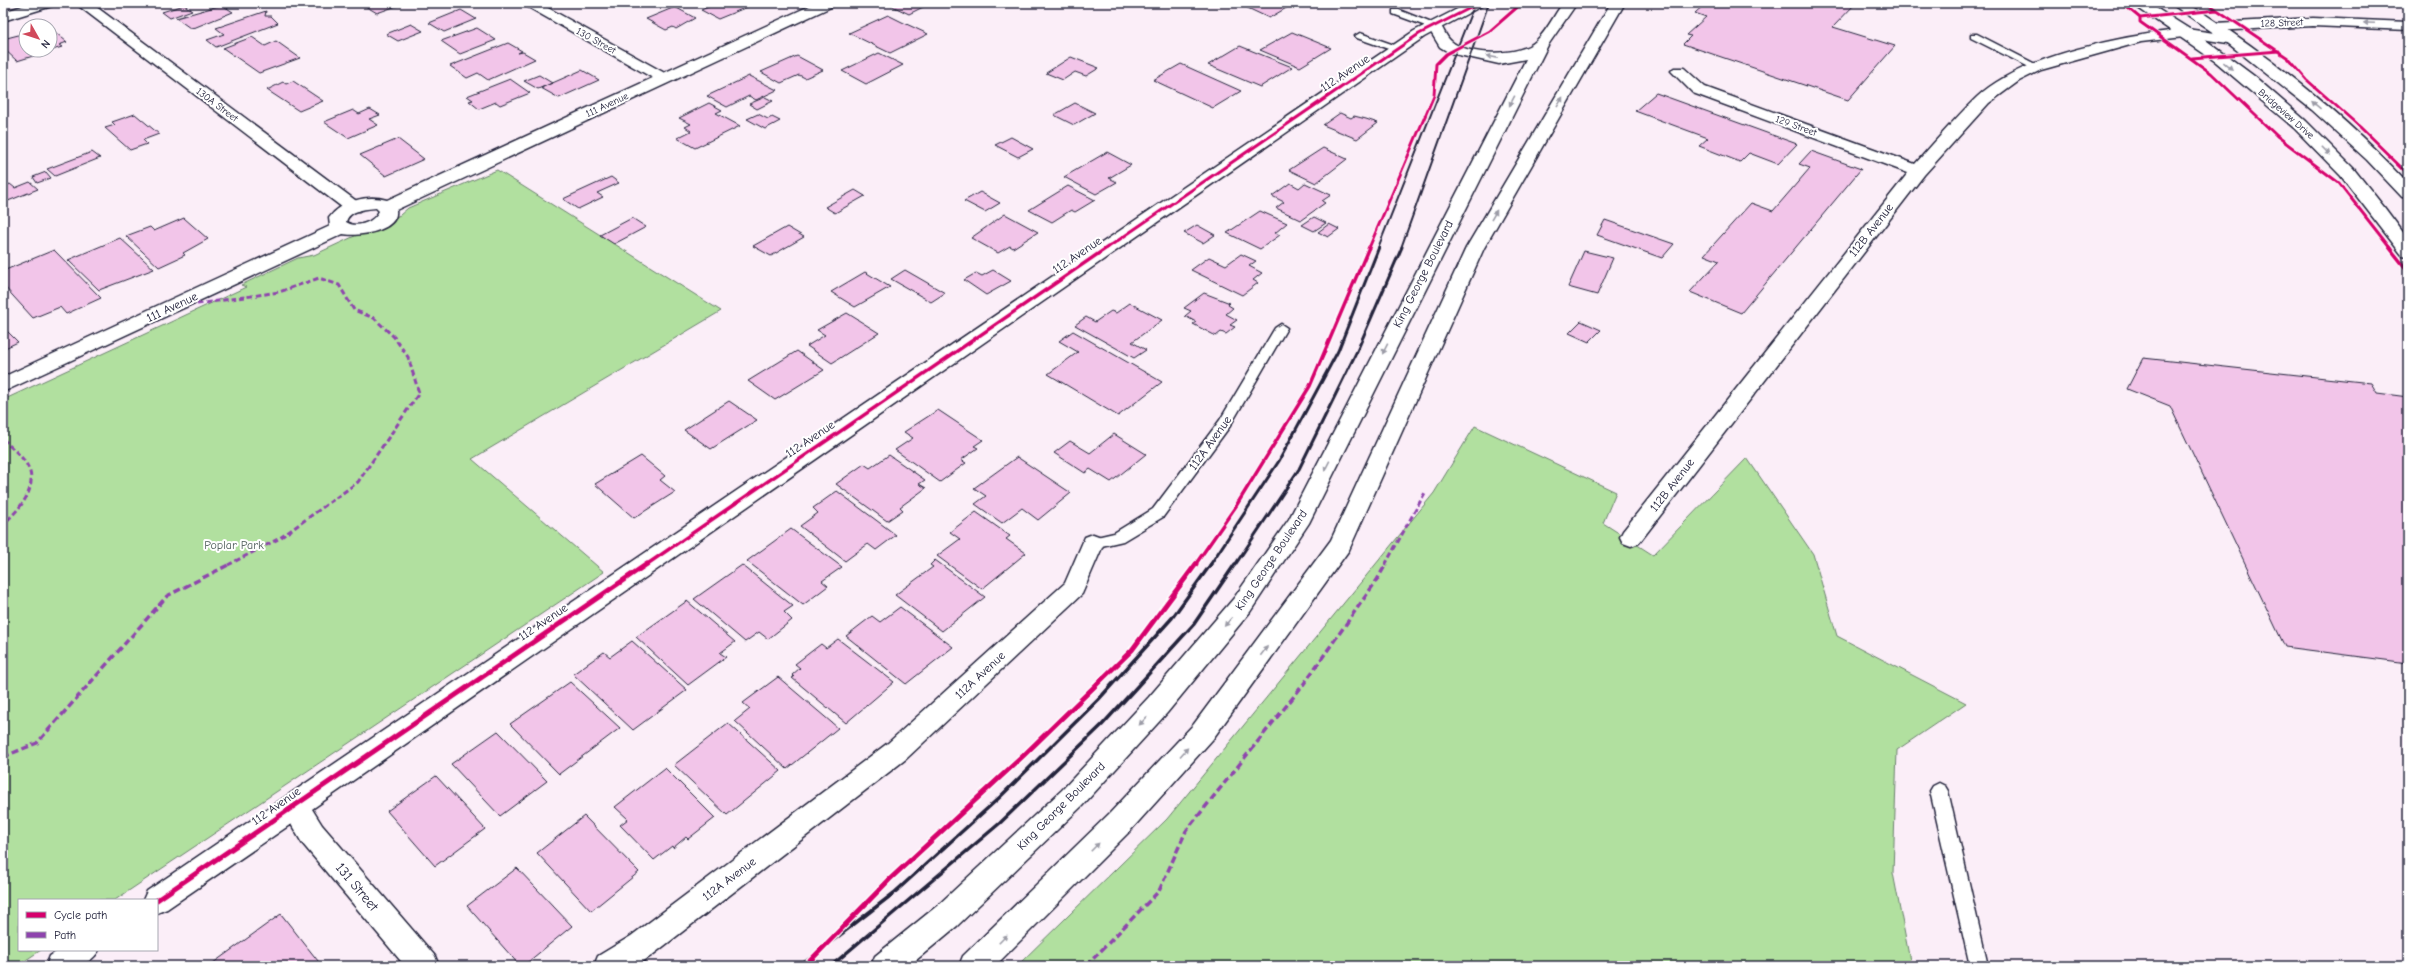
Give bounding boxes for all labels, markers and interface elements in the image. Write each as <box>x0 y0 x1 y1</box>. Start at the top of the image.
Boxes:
street label: 128 Street <box>2260 16 2305 30</box>
north arrow <box>18 18 58 58</box>
one-way arrow <box>2363 20 2375 27</box>
street label: 130 Street <box>574 25 619 57</box>
text: N <box>38 37 53 51</box>
street label: 112 Avenue <box>1318 51 1372 95</box>
one-way arrow <box>1486 54 1498 60</box>
one-way arrow <box>2223 61 2234 70</box>
street label: 130A Street <box>194 85 241 125</box>
street label: Bridgeview Drive <box>2256 86 2316 142</box>
street label: 111 Avenue <box>584 90 630 120</box>
one-way arrow <box>1508 96 1515 107</box>
one-way arrow <box>1556 96 1563 108</box>
one-way arrow <box>2311 100 2321 109</box>
street label: 129 Street <box>1774 113 1819 139</box>
one-way arrow <box>2321 146 2331 156</box>
street label: 112B Avenue <box>1846 201 1896 259</box>
one-way arrow <box>1491 209 1498 220</box>
street label: King George Boulevard <box>1390 218 1456 330</box>
street label: 112 Avenue <box>1050 233 1104 277</box>
street label: 111 Avenue <box>144 289 200 325</box>
one-way arrow <box>1382 344 1388 355</box>
street label: 112A Avenue <box>1186 413 1234 473</box>
street label: 112 Avenue <box>783 417 837 461</box>
street label: 112B Avenue <box>1647 456 1697 514</box>
one-way arrow <box>1324 460 1330 471</box>
street label: King George Boulevard <box>1232 507 1310 613</box>
park label: Poplar Park <box>204 538 264 552</box>
street label: 112 Avenue <box>516 600 570 644</box>
one-way arrow <box>1223 617 1232 628</box>
one-way arrow <box>1260 645 1268 656</box>
street label: 112A Avenue <box>952 648 1008 702</box>
one-way arrow <box>1139 716 1148 726</box>
one-way arrow <box>1179 747 1188 758</box>
street label: King George Boulevard <box>1014 759 1108 853</box>
street label: 112 Avenue <box>249 784 303 828</box>
one-way arrow <box>1090 842 1100 852</box>
street label: 112A Avenue <box>700 854 758 904</box>
street label: 131 Street <box>332 859 383 915</box>
legend <box>18 899 158 951</box>
text: Cycle path <box>54 908 107 922</box>
text: Path <box>54 928 76 942</box>
one-way arrow <box>998 934 1008 944</box>

